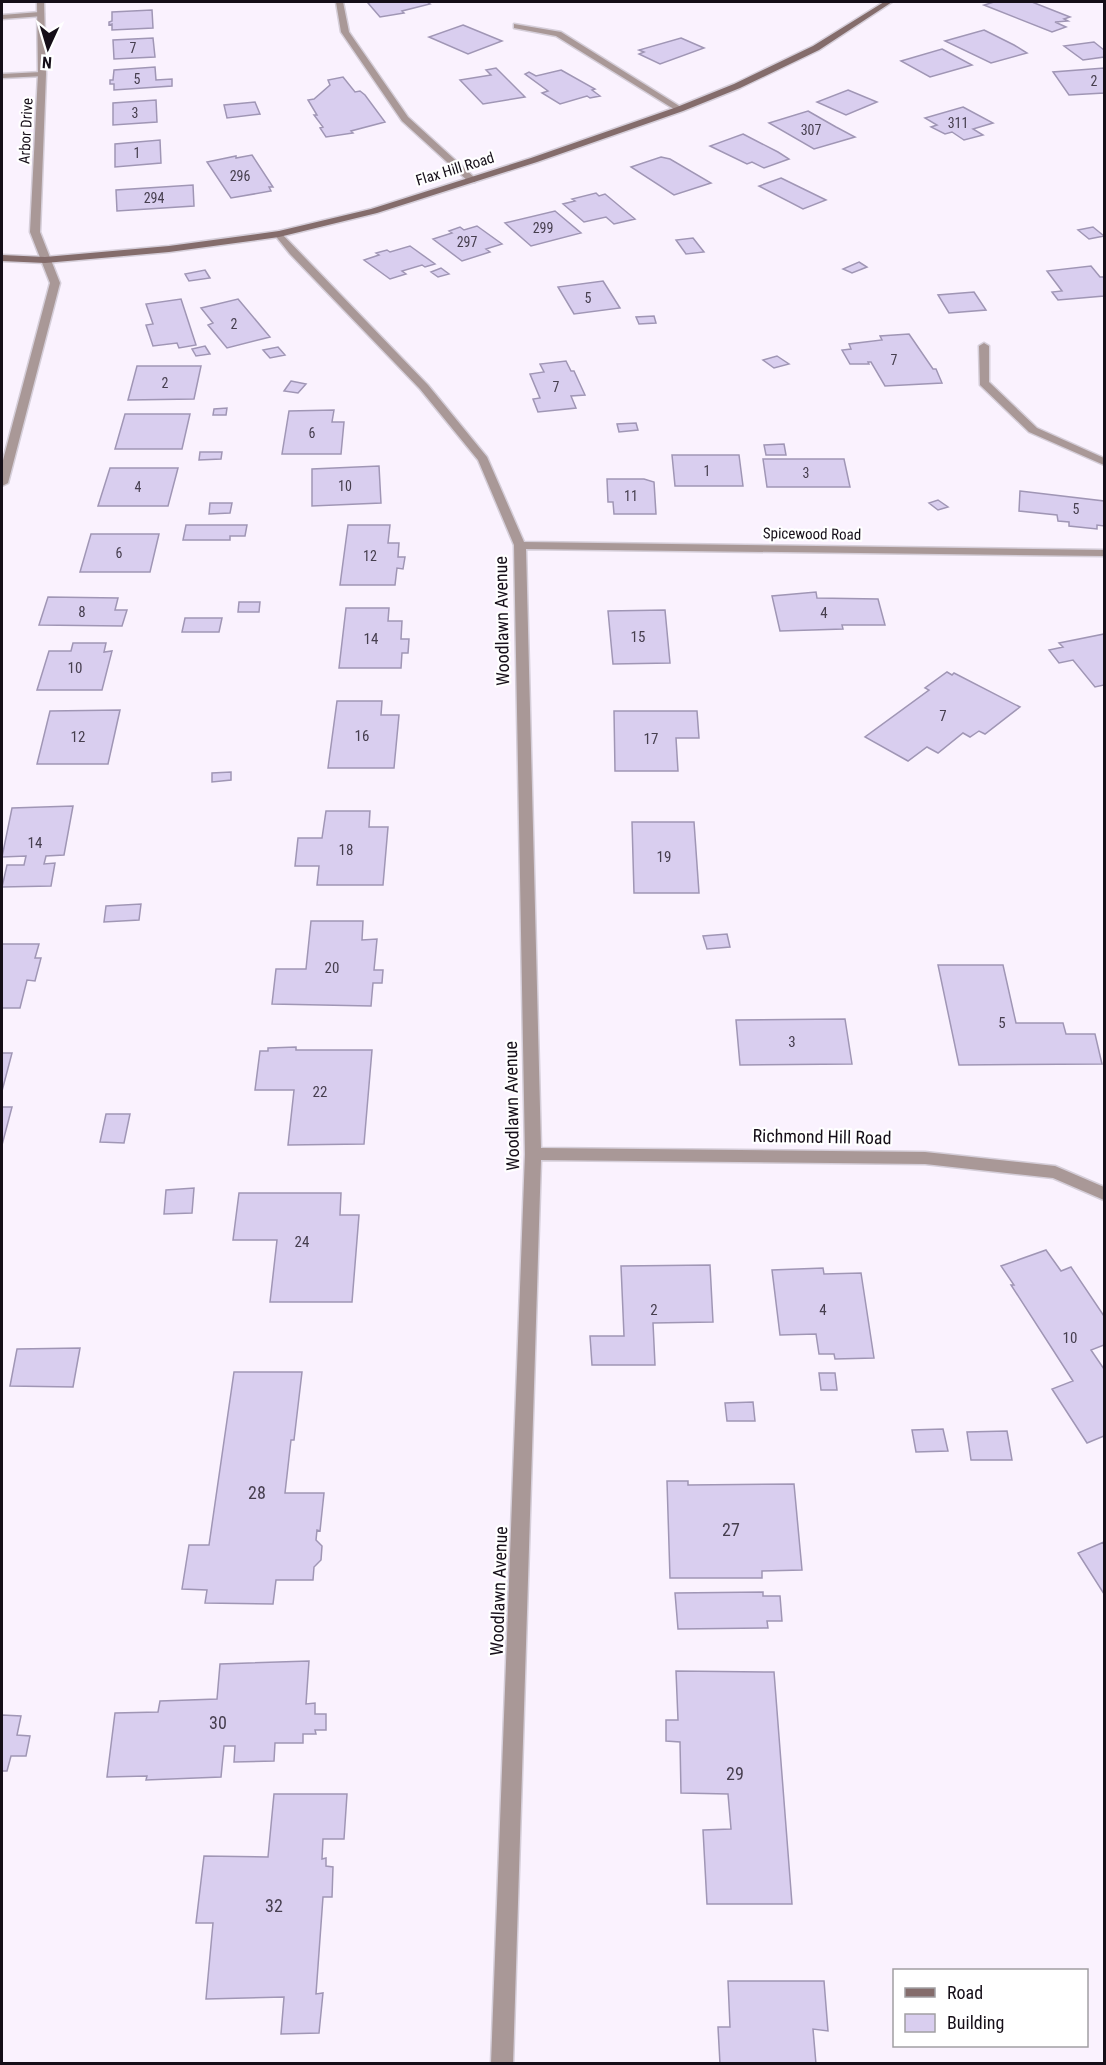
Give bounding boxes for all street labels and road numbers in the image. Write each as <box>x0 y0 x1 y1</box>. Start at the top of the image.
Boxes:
street label: Arbor Drive <box>15 98 37 164</box>
street label: Flax Hill Road <box>414 149 496 189</box>
street label: Spicewood Road <box>763 524 861 544</box>
street label: Woodlawn Avenue <box>490 556 513 686</box>
street label: Woodlawn Avenue <box>500 1041 523 1171</box>
street label: Richmond Hill Road <box>752 1125 892 1148</box>
street label: Woodlawn Avenue <box>486 1526 511 1656</box>

